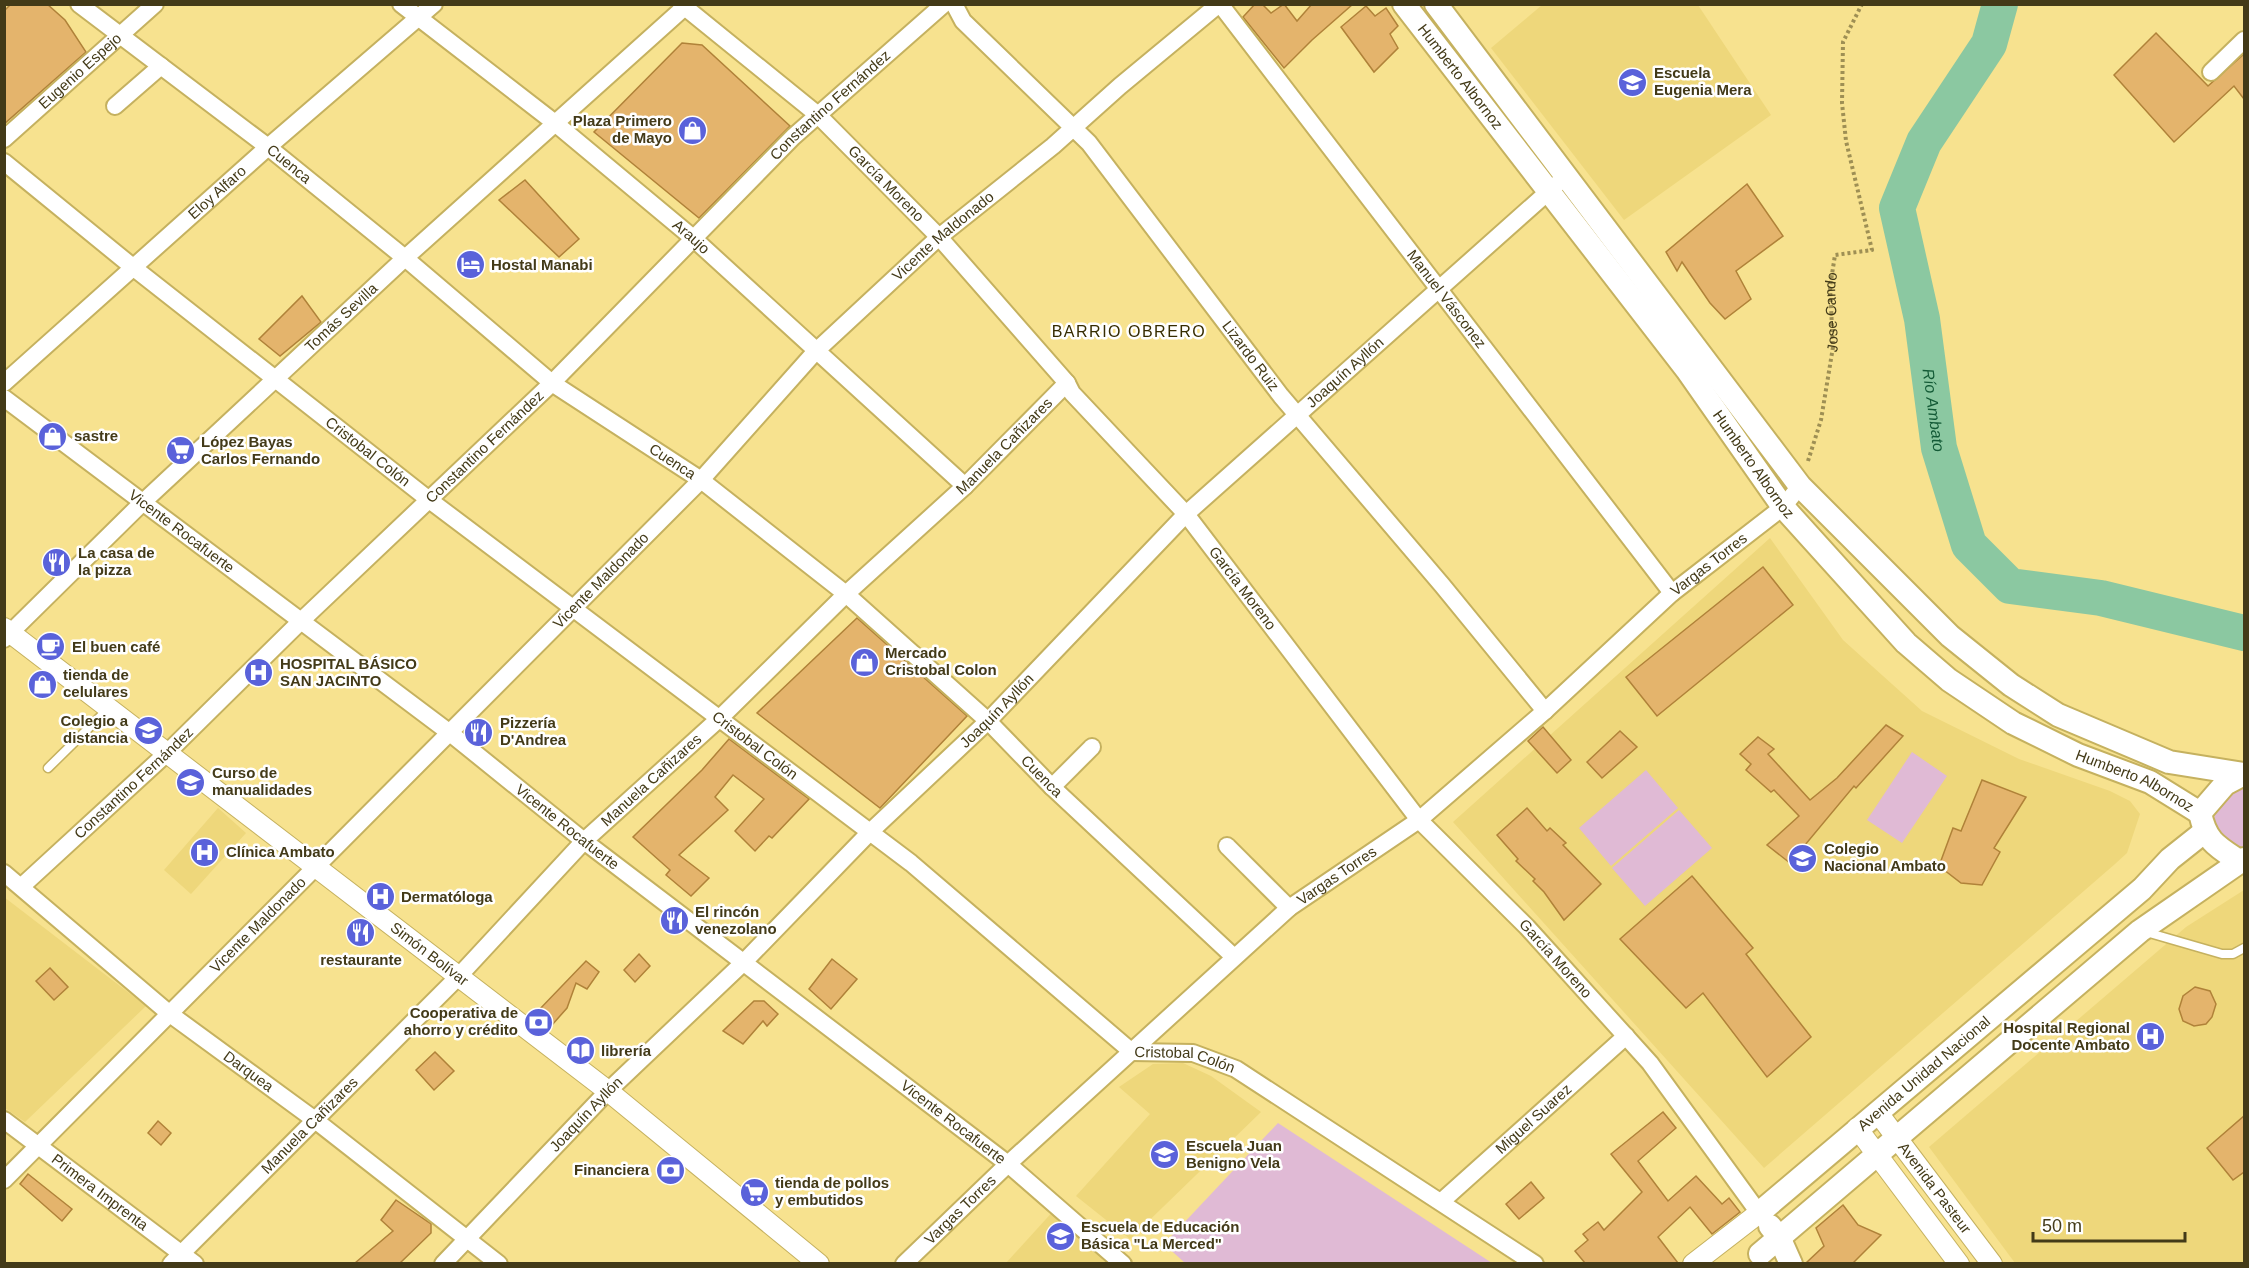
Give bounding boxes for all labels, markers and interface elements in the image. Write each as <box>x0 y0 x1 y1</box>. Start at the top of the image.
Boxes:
street label: Humberto Albornoz <box>1415 20 1507 132</box>
street label: Eugenio Espejo <box>35 29 125 112</box>
street label: Constantino Fernández <box>766 46 893 163</box>
place label: Escuela Eugenia Mera <box>1654 64 1752 98</box>
school or university icon: Escuela Eugenia Mera <box>1617 66 1649 98</box>
place label: Plaza Primero de Mayo <box>573 112 672 146</box>
shop icon: Plaza Primero de Mayo <box>677 114 709 146</box>
street label: Cuenca <box>264 141 315 187</box>
street label: García Moreno <box>845 142 928 225</box>
street label: Eloy Alfaro <box>184 162 249 222</box>
street label: Vicente Maldonado <box>889 188 997 284</box>
street label: Araujo <box>669 216 713 257</box>
street label: Manuel Vásconez <box>1404 246 1490 351</box>
hotel icon: Hostal Manabi <box>454 249 486 281</box>
place label: Hostal Manabi <box>491 256 593 273</box>
street label: Jose Cando <box>1821 271 1841 353</box>
street label: Tomás Sevilla <box>301 279 381 355</box>
street label: Lizardo Ruiz <box>1219 317 1283 394</box>
district label: BARRIO OBRERO <box>1052 323 1206 340</box>
street label: Joaquín Ayllón <box>1303 333 1387 411</box>
water label: Río Ambato <box>1920 367 1947 453</box>
street label: Constantino Fernández <box>422 387 547 506</box>
street label: Manuela Cañizares <box>952 394 1055 498</box>
street label: Humberto Albornoz <box>1710 407 1798 521</box>
street label: Cristobal Colón <box>322 413 414 490</box>
shop icon: sastre <box>37 420 69 452</box>
place label: sastre <box>74 427 118 444</box>
place label: López Bayas Carlos Fernando <box>201 433 320 467</box>
supermarket icon: López Bayas Carlos Fernando <box>164 435 196 467</box>
street label: Cuenca <box>646 440 700 483</box>
street label: Vicente Rocafuerte <box>126 486 238 576</box>
street label: Vicente Maldonado <box>549 529 652 632</box>
street label: Vargas Torres <box>1667 529 1750 599</box>
street label: García Moreno <box>1206 543 1280 633</box>
place label: La casa de la pizza <box>78 544 155 578</box>
restaurant icon: La casa de la pizza <box>41 546 73 578</box>
cafe icon: El buen café <box>35 631 67 663</box>
place label: El buen café <box>72 638 160 655</box>
place label: Mercado Cristobal Colon <box>885 644 997 678</box>
shop icon: Mercado Cristobal Colon <box>848 646 880 678</box>
place label: HOSPITAL BÁSICO SAN JACINTO <box>280 655 417 689</box>
hospital icon: HOSPITAL BÁSICO SAN JACINTO <box>243 657 275 689</box>
place label: tienda de celulares <box>63 666 129 700</box>
shop icon: tienda de celulares <box>26 668 58 700</box>
street label: Joaquín Ayllón <box>956 670 1037 751</box>
street label: Cristobal Colón <box>709 707 801 783</box>
place label: Colegio a distancia <box>60 712 129 746</box>
school or university icon: Colegio a distancia <box>133 714 165 746</box>
place label: Pizzería D'Andrea <box>500 714 567 748</box>
restaurant icon: Pizzería D'Andrea <box>463 716 495 748</box>
street label: Constantino Fernández <box>70 723 196 842</box>
street label: Manuela Cañizares <box>597 730 705 829</box>
street label: Humberto Albornoz <box>2073 746 2197 815</box>
street label: Cuenca <box>1018 751 1067 801</box>
place label: Curso de manualidades <box>212 764 312 798</box>
school or university icon: Curso de manualidades <box>175 766 207 798</box>
street label: Vicente Rocafuerte <box>512 780 623 873</box>
hospital icon: Clínica Ambato <box>189 836 221 868</box>
place label: Colegio Nacional Ambato <box>1824 840 1946 874</box>
street label: Vargas Torres <box>1294 842 1379 908</box>
school or university icon: Colegio Nacional Ambato <box>1787 842 1819 874</box>
place label: Clínica Ambato <box>226 843 335 860</box>
street label: Vicente Maldonado <box>206 873 309 976</box>
hospital icon: Dermatóloga <box>364 881 396 913</box>
place label: Dermatóloga <box>401 888 493 905</box>
place label: El rincón venezolano <box>695 903 777 937</box>
restaurant icon: El rincón venezolano <box>658 905 690 937</box>
street label: García Moreno <box>1516 915 1596 1001</box>
restaurant icon: restaurante <box>345 917 377 949</box>
street label: Simón Bolívar <box>387 919 472 989</box>
place label: restaurante <box>320 951 402 968</box>
place label: Cooperativa de ahorro y crédito <box>404 1004 518 1038</box>
bank icon: Cooperativa de ahorro y crédito <box>523 1006 555 1038</box>
street label: Avenida Unidad Nacional <box>1854 1012 1993 1134</box>
place label: Hospital Regional Docente Ambato <box>2003 1019 2130 1053</box>
hospital icon: Hospital Regional Docente Ambato <box>2135 1021 2167 1053</box>
library icon: librería <box>564 1035 596 1067</box>
place label: librería <box>601 1042 652 1059</box>
street label: Cristobal Colón <box>1134 1043 1237 1076</box>
street label: Darquea <box>221 1047 278 1095</box>
street label: Manuela Cañizares <box>258 1073 361 1177</box>
street label: Joaquín Ayllón <box>546 1073 626 1155</box>
street label: Vicente Rocafuerte <box>898 1076 1009 1167</box>
street label: Miguel Suarez <box>1492 1080 1575 1157</box>
place label: Escuela Juan Benigno Vela <box>1186 1137 1282 1171</box>
school or university icon: Escuela Juan Benigno Vela <box>1149 1139 1181 1171</box>
street label: Avenida Pasteur <box>1895 1139 1975 1237</box>
street label: Primera Imprenta <box>49 1150 152 1234</box>
bank icon: Financiera <box>654 1154 686 1186</box>
place label: Financiera <box>574 1161 650 1178</box>
street label: Vargas Torres <box>921 1172 999 1248</box>
place label: tienda de pollos y embutidos <box>775 1174 889 1208</box>
supermarket icon: tienda de pollos y embutidos <box>738 1176 770 1208</box>
scale bar <box>2033 1205 2184 1243</box>
text: 50 m <box>2042 1216 2082 1236</box>
place label: Escuela de Educación Básica "La Merced" <box>1081 1218 1239 1252</box>
school or university icon: Escuela de Educación Básica "La Merced" <box>1044 1220 1076 1252</box>

